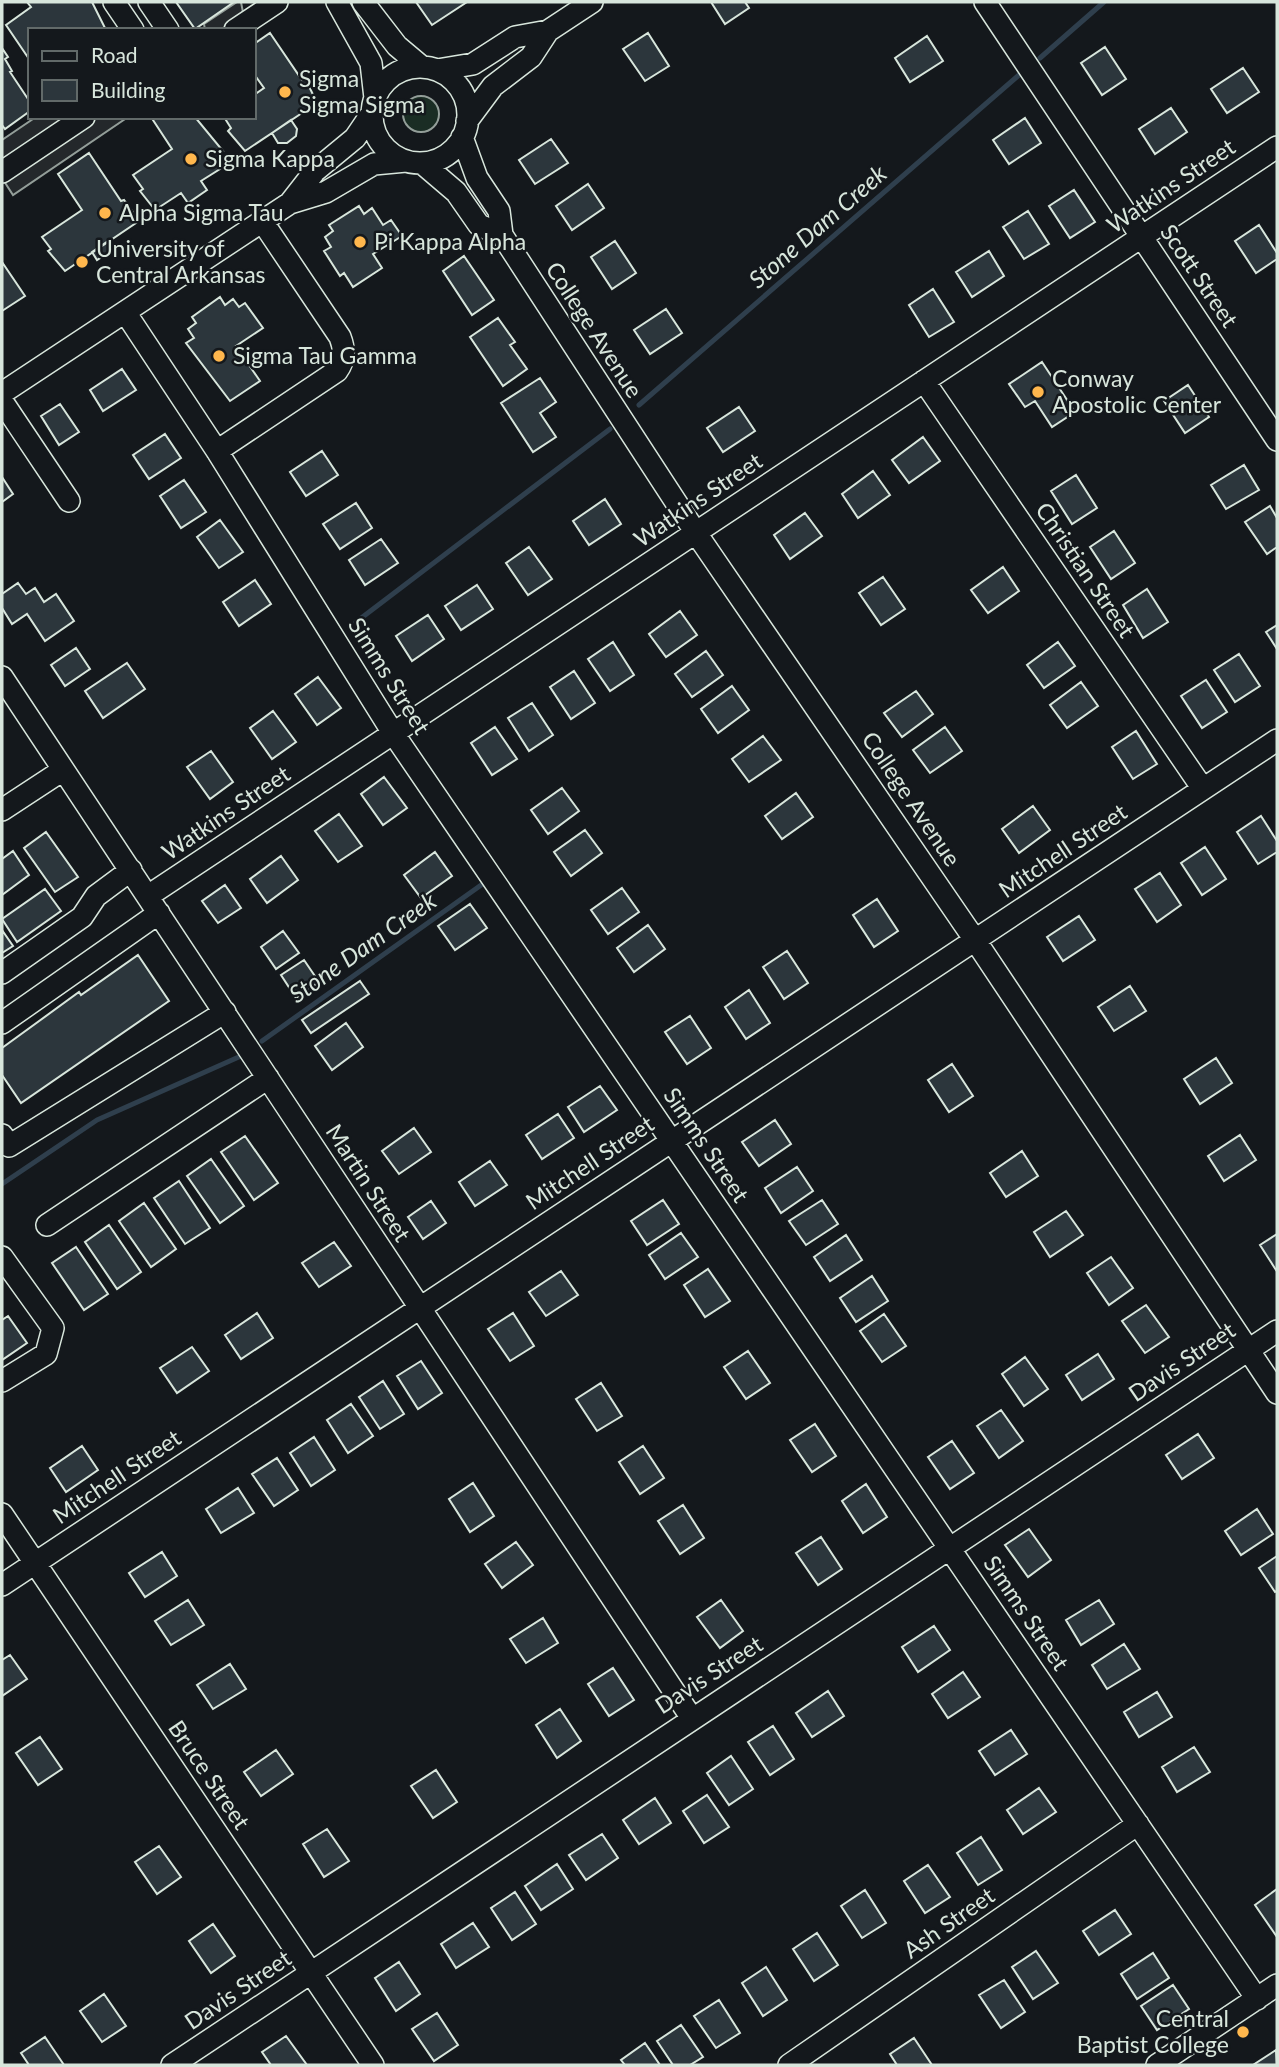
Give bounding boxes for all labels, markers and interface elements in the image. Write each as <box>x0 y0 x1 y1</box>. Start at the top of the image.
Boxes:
legend <box>28 28 256 119</box>
text: Road <box>91 42 138 67</box>
place label: Sigma Sigma Sigma <box>299 64 425 118</box>
text: Building <box>91 77 166 102</box>
marker: Sigma Sigma Sigma <box>277 84 293 100</box>
street label: Watkins Street <box>1101 132 1240 238</box>
place label: Sigma Kappa <box>205 144 335 172</box>
marker: Sigma Kappa <box>183 151 199 167</box>
water label: Stone Dam Creek <box>742 158 892 293</box>
place label: Alpha Sigma Tau <box>119 198 284 226</box>
marker: Alpha Sigma Tau <box>97 205 113 221</box>
street label: Scott Street <box>1155 219 1245 333</box>
place label: Pi Kappa Alpha <box>374 227 526 255</box>
place label: University of Central Arkansas <box>96 234 266 288</box>
marker: Pi Kappa Alpha <box>352 234 368 250</box>
marker: University of Central Arkansas <box>74 254 90 270</box>
street label: College Avenue <box>541 256 649 403</box>
place label: Sigma Tau Gamma <box>233 341 417 369</box>
marker: Sigma Tau Gamma <box>211 348 227 364</box>
place label: Conway Apostolic Center <box>1052 364 1222 418</box>
marker: Conway Apostolic Center <box>1030 384 1046 400</box>
street label: Watkins Street <box>628 446 767 552</box>
street label: Christian Street <box>1030 497 1142 643</box>
street label: Simms Street <box>343 612 437 740</box>
street label: College Avenue <box>857 726 967 871</box>
street label: Watkins Street <box>156 759 295 865</box>
street label: Mitchell Street <box>993 797 1132 903</box>
water label: Stone Dam Creek <box>283 885 442 1008</box>
street label: Simms Street <box>658 1082 756 1208</box>
street label: Mitchell Street <box>520 1109 659 1215</box>
street label: Martin Street <box>321 1119 418 1247</box>
street label: Davis Street <box>1123 1315 1241 1407</box>
street label: Mitchell Street <box>47 1423 186 1529</box>
street label: Simms Street <box>978 1550 1076 1676</box>
street label: Davis Street <box>650 1629 768 1719</box>
street label: Bruce Street <box>163 1715 257 1835</box>
street label: Ash Street <box>897 1880 1000 1964</box>
street label: Davis Street <box>179 1943 297 2035</box>
place label: Central Baptist College <box>1077 2004 1229 2058</box>
marker: Central Baptist College <box>1235 2024 1251 2040</box>

